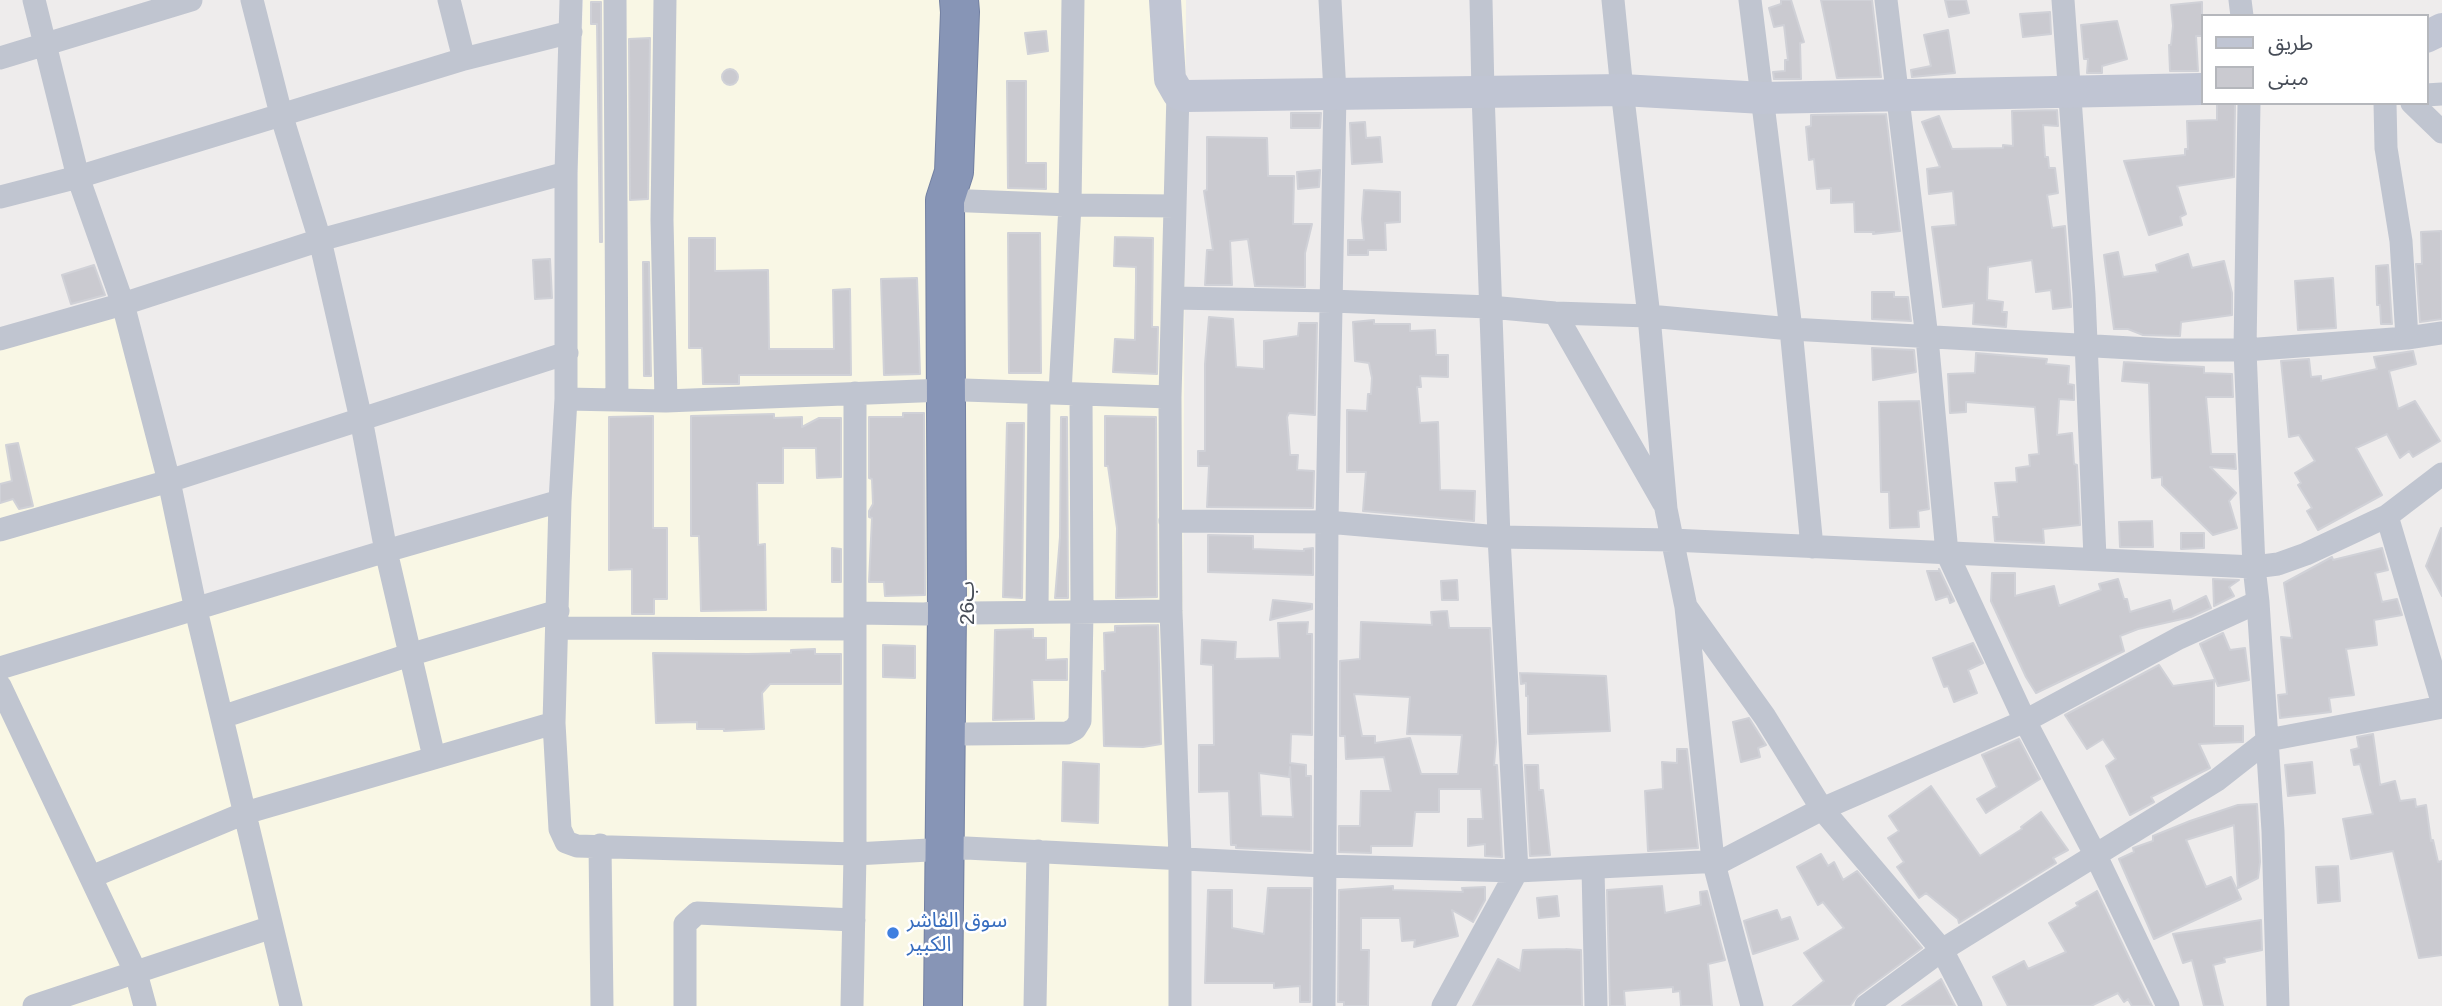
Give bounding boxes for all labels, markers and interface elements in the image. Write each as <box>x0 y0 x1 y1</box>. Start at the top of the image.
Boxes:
legend <box>2200 14 2428 105</box>
text: طريق <box>2268 31 2313 54</box>
text: مبنى <box>2268 66 2309 89</box>
street label: 26ب <box>955 581 981 625</box>
place label: سوق الفاشر الكبير <box>907 908 1007 958</box>
marker: سوق الفاشر الكبير <box>885 925 901 941</box>

